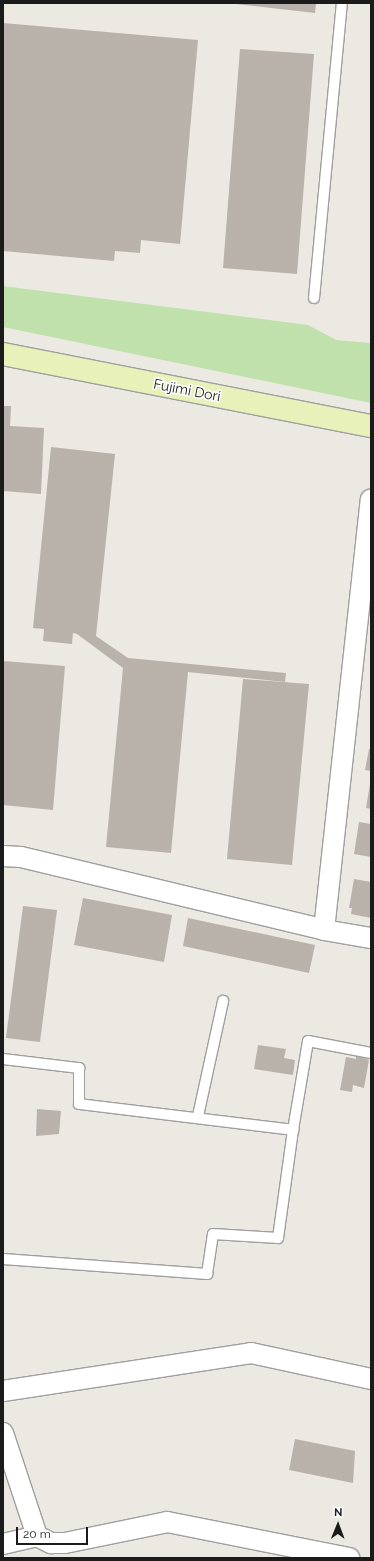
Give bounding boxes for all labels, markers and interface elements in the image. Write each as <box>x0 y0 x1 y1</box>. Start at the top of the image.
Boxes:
street label: Fujimi Dori <box>152 375 222 405</box>
north arrow <box>318 1505 358 1545</box>
text: N <box>334 1506 343 1519</box>
scale bar <box>18 1519 90 1545</box>
text: 20 m <box>23 1527 51 1541</box>

